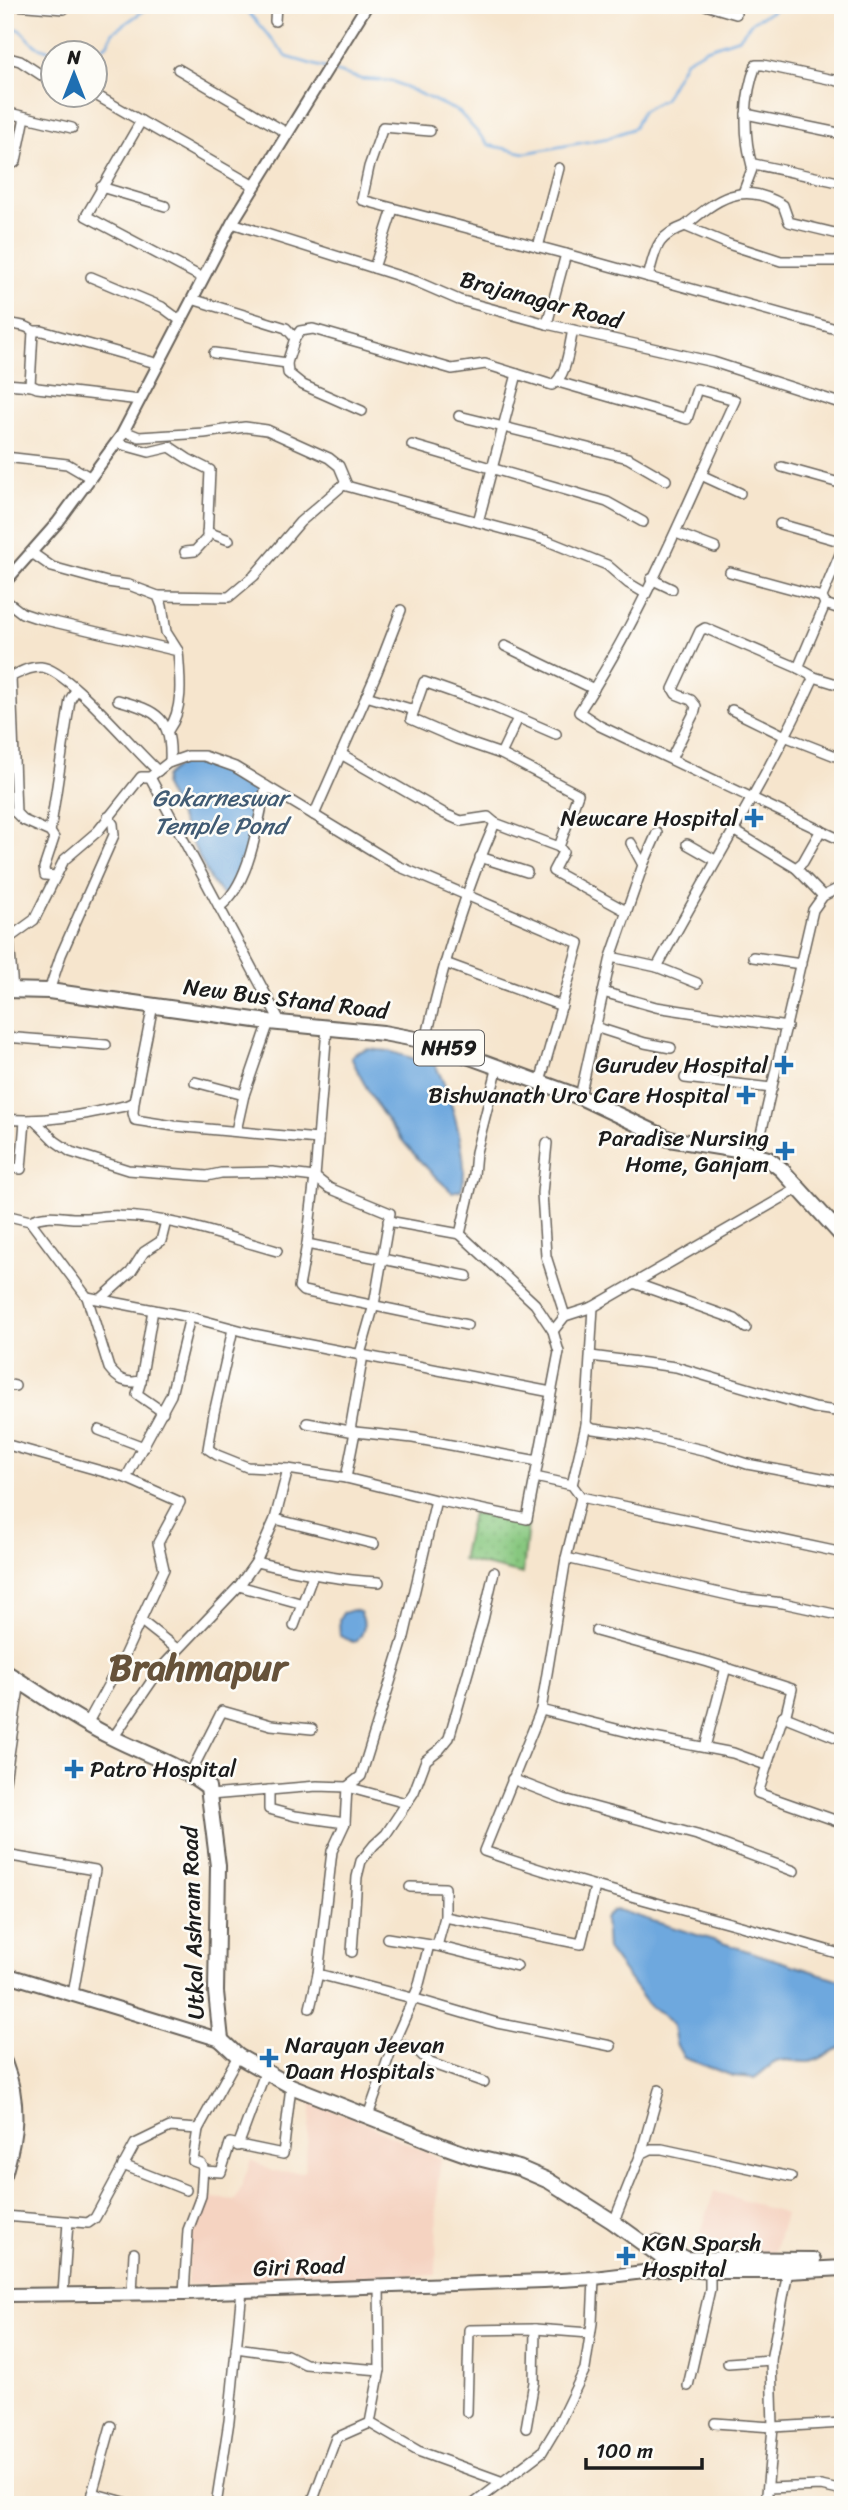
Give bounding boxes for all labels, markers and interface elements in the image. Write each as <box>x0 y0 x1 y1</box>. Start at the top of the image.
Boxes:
north arrow <box>38 38 108 108</box>
text: N <box>66 41 81 74</box>
street label: Brajanagar Road <box>455 259 628 342</box>
water label: Gokarneswar Temple Pond <box>152 777 292 847</box>
place label: Newcare Hospital <box>560 798 738 839</box>
marker: Newcare Hospital <box>744 808 764 828</box>
street label: New Bus Stand Road <box>181 966 393 1032</box>
road number: NH59 <box>414 1030 484 1066</box>
place label: Gurudev Hospital <box>595 1045 768 1086</box>
marker: Gurudev Hospital <box>774 1055 794 1075</box>
place label: Bishwanath Uro Care Hospital <box>428 1075 730 1116</box>
marker: Bishwanath Uro Care Hospital <box>736 1085 756 1105</box>
place label: Paradise Nursing Home, Ganjam <box>598 1118 769 1185</box>
marker: Paradise Nursing Home, Ganjam <box>775 1141 795 1161</box>
district label: Brahmapur <box>109 1635 290 1700</box>
place label: Patro Hospital <box>90 1749 237 1790</box>
marker: Patro Hospital <box>64 1759 84 1779</box>
street label: Utkal Ashram Road <box>169 1824 217 2020</box>
place label: Narayan Jeevan Daan Hospitals <box>285 2025 444 2092</box>
marker: Narayan Jeevan Daan Hospitals <box>259 2048 279 2068</box>
place label: KGN Sparsh Hospital <box>642 2223 762 2290</box>
street label: Giri Road <box>253 2245 347 2289</box>
marker: KGN Sparsh Hospital <box>616 2246 636 2266</box>
scale bar <box>586 2426 701 2470</box>
text: 100 m <box>596 2432 653 2470</box>

